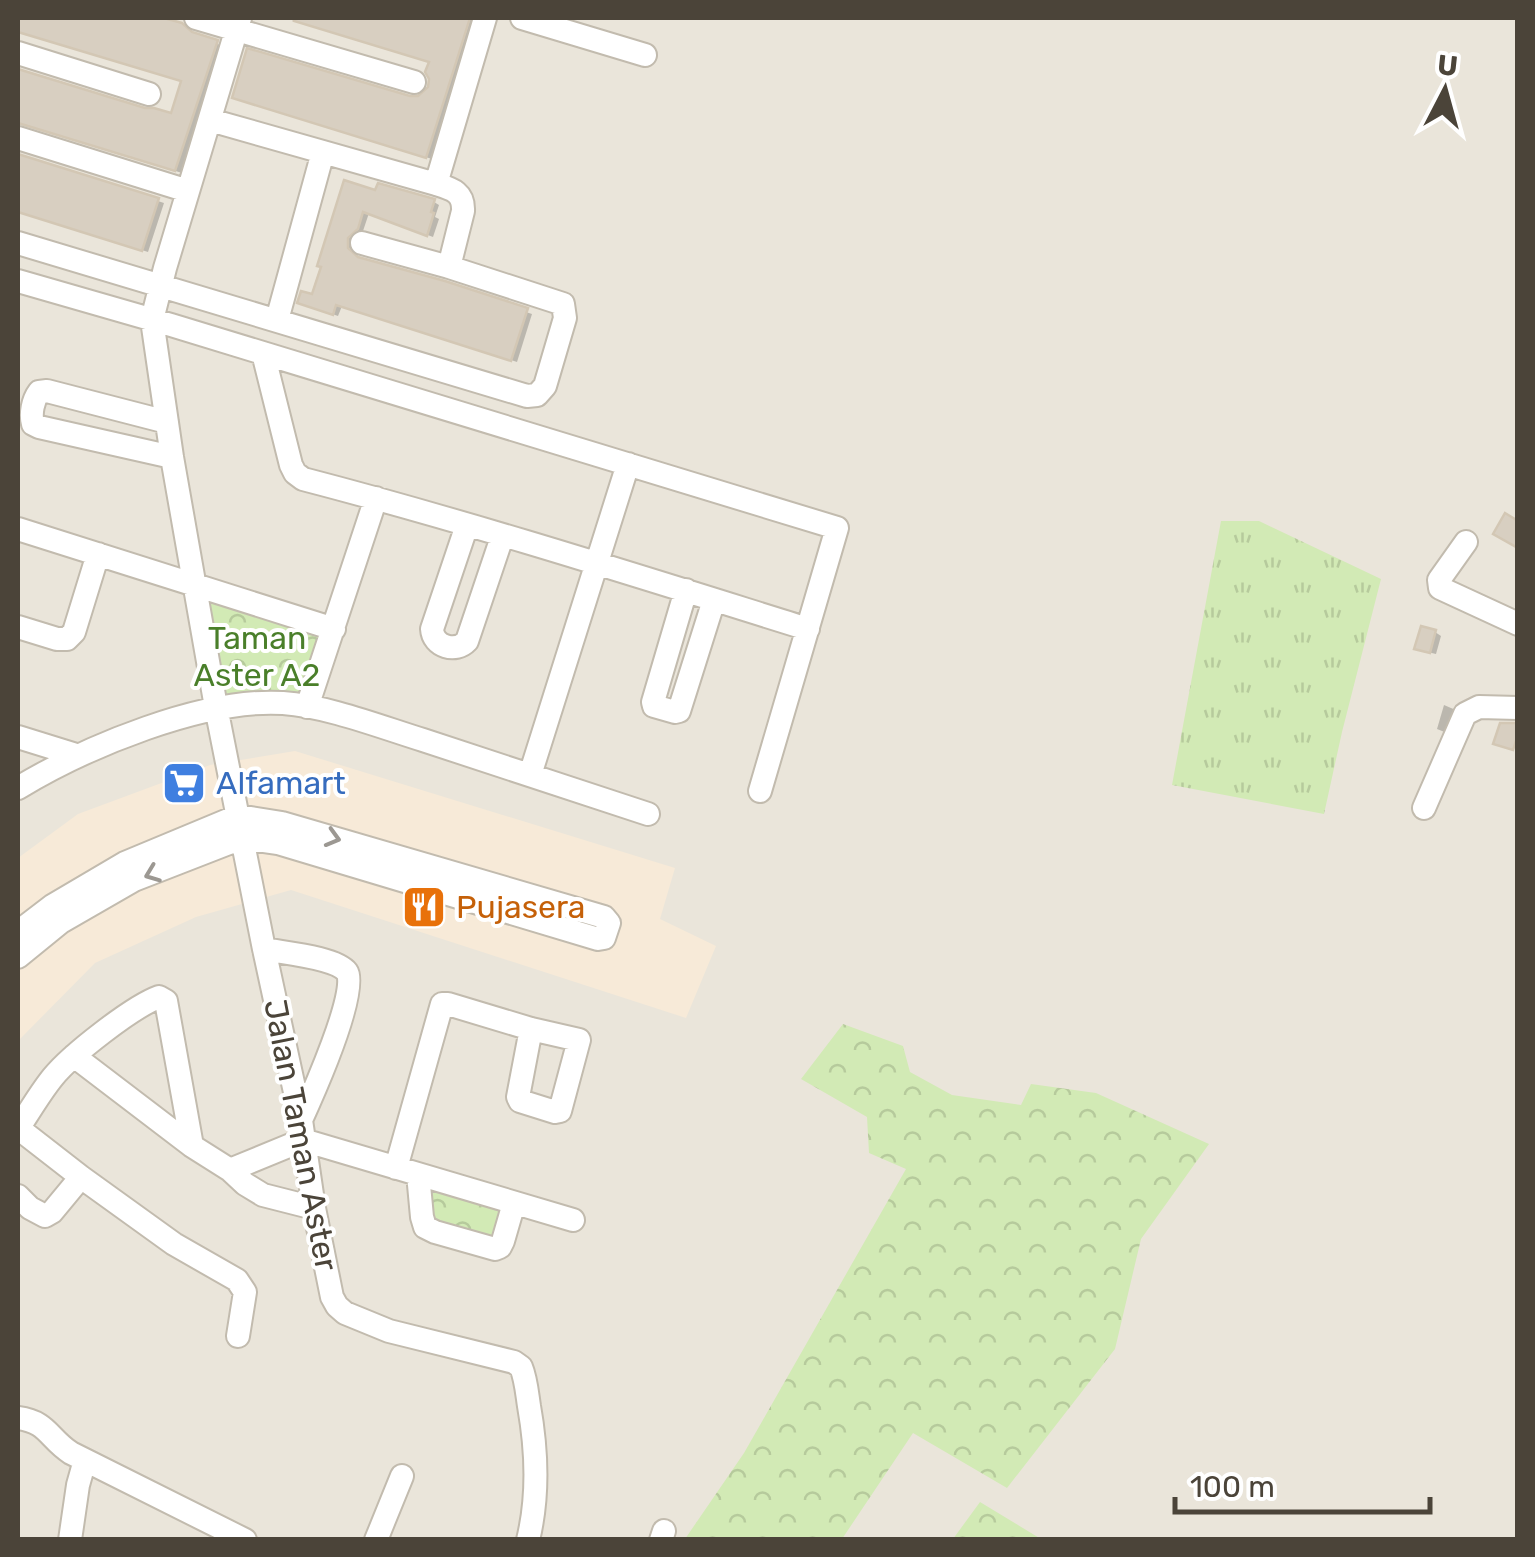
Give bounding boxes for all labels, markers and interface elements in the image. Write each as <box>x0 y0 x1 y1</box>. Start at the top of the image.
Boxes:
north arrow <box>1395 40 1495 140</box>
text: U <box>1436 48 1459 83</box>
park label: Taman Aster A2 <box>194 619 320 694</box>
supermarket icon: Alfamart <box>161 760 207 806</box>
place label: Alfamart <box>216 764 346 802</box>
one-way arrow <box>324 826 341 847</box>
one-way arrow <box>144 862 161 882</box>
restaurant icon: Pujasera <box>401 884 447 930</box>
place label: Pujasera <box>456 888 586 926</box>
street label: Jalan Taman Aster <box>256 996 346 1274</box>
scale bar <box>1175 1452 1430 1514</box>
text: 100 m <box>1190 1469 1275 1505</box>

